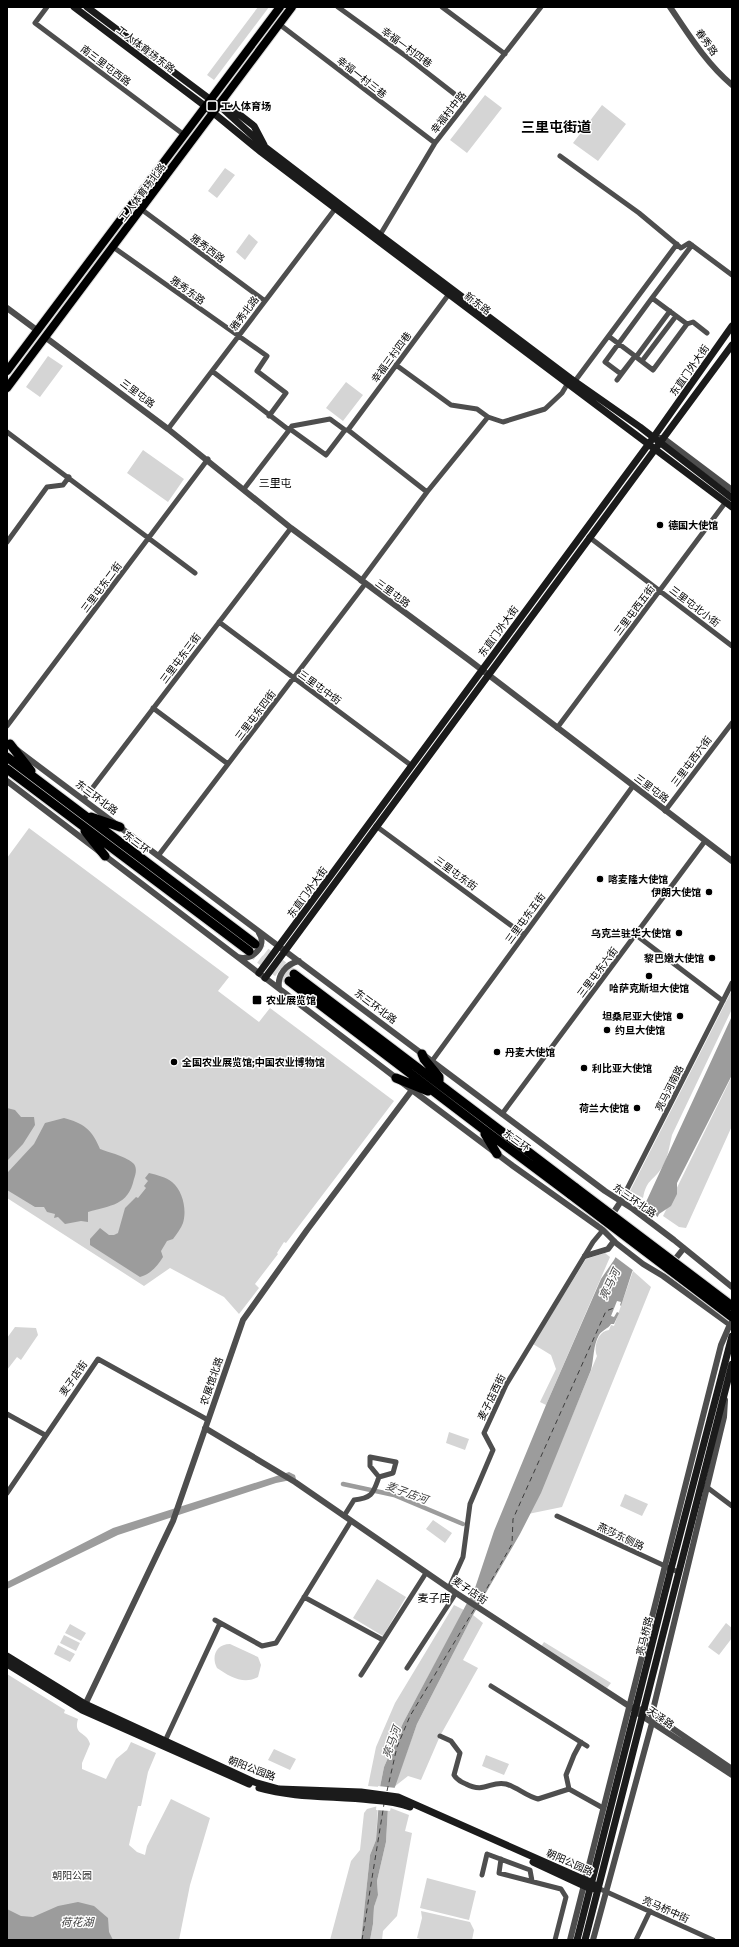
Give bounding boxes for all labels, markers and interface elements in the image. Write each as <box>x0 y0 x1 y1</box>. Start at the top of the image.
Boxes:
street label: 工人体育场东路 <box>114 23 178 75</box>
street label: 幸福一村四巷 <box>379 25 435 69</box>
street label: 春秀路 <box>693 26 721 58</box>
street label: 南三里屯西路 <box>78 42 134 88</box>
street label: 幸福一村三巷 <box>335 54 389 100</box>
street label: 幸福村中路 <box>428 89 468 135</box>
marker: 工人体育场 <box>206 100 218 112</box>
place label: 工人体育场 <box>221 100 271 112</box>
district label: 三里屯街道 <box>521 118 591 135</box>
street label: 工人体育场北路 <box>116 160 168 224</box>
street label: 雅秀西路 <box>188 231 228 265</box>
street label: 雅秀东路 <box>168 273 208 307</box>
street label: 新东路 <box>462 289 494 317</box>
street label: 雅秀北路 <box>227 293 261 333</box>
street label: 幸福三村四巷 <box>369 329 413 385</box>
street label: 东直门外大街 <box>667 342 711 398</box>
street label: 三里屯路 <box>118 376 158 410</box>
district label: 三里屯 <box>259 476 292 489</box>
place label: 德国大使馆 <box>668 519 718 531</box>
marker: 德国大使馆 <box>655 520 665 530</box>
street label: 三里屯东二街 <box>78 559 124 615</box>
street label: 三里屯路 <box>373 576 413 610</box>
street label: 三里屯西五街 <box>611 582 657 638</box>
street label: 三里屯北小街 <box>667 583 723 629</box>
street label: 东直门外大街 <box>476 603 520 659</box>
street label: 三里屯东三街 <box>157 630 203 686</box>
street label: 三里屯中街 <box>296 667 344 707</box>
street label: 三里屯东四街 <box>232 687 278 743</box>
street label: 三里屯西六街 <box>668 733 714 789</box>
street label: 三里屯路 <box>632 771 672 805</box>
street label: 东三环北路 <box>73 777 121 817</box>
street label: 东三环 <box>121 828 153 856</box>
street label: 三里屯东街 <box>432 853 480 893</box>
street label: 东直门外大街 <box>285 864 329 920</box>
place label: 喀麦隆大使馆 <box>608 873 668 885</box>
marker: 喀麦隆大使馆 <box>595 874 605 884</box>
place label: 伊朗大使馆 <box>651 886 701 898</box>
marker: 伊朗大使馆 <box>704 887 714 897</box>
street label: 三里屯东五街 <box>503 890 547 946</box>
place label: 乌克兰驻华大使馆 <box>591 927 671 939</box>
marker: 乌克兰驻华大使馆 <box>674 928 684 938</box>
street label: 三里屯东六街 <box>574 944 620 1000</box>
place label: 黎巴嫩大使馆 <box>644 952 704 964</box>
marker: 黎巴嫩大使馆 <box>707 953 717 963</box>
marker: 哈萨克斯坦大使馆 <box>644 971 654 981</box>
place label: 哈萨克斯坦大使馆 <box>609 982 689 994</box>
street label: 东三环北路 <box>352 986 400 1026</box>
marker: 农业展览馆 <box>251 994 263 1006</box>
place label: 农业展览馆 <box>266 994 316 1006</box>
place label: 坦桑尼亚大使馆 <box>602 1010 672 1022</box>
marker: 坦桑尼亚大使馆 <box>675 1011 685 1021</box>
place label: 约旦大使馆 <box>615 1024 665 1036</box>
marker: 约旦大使馆 <box>602 1025 612 1035</box>
place label: 丹麦大使馆 <box>505 1046 555 1058</box>
marker: 丹麦大使馆 <box>492 1047 502 1057</box>
place label: 全国农业展览馆;中国农业博物馆 <box>181 1056 325 1068</box>
marker: 全国农业展览馆;中国农业博物馆 <box>169 1057 179 1067</box>
place label: 利比亚大使馆 <box>591 1062 652 1074</box>
marker: 利比亚大使馆 <box>579 1063 589 1073</box>
street label: 亮马河南路 <box>652 1063 686 1113</box>
place label: 荷兰大使馆 <box>579 1102 629 1114</box>
marker: 荷兰大使馆 <box>632 1103 642 1113</box>
street label: 东三环 <box>501 1126 533 1154</box>
street label: 东三环北路 <box>611 1181 659 1219</box>
water label: 亮马河 <box>596 1264 623 1302</box>
street label: 农展馆北路 <box>197 1355 225 1407</box>
street label: 麦子店街 <box>57 1358 89 1398</box>
street label: 麦子店西街 <box>475 1372 507 1422</box>
water label: 麦子店河 <box>384 1478 432 1506</box>
street label: 燕莎东侧路 <box>596 1520 646 1552</box>
street label: 麦子店街 <box>450 1574 490 1606</box>
district label: 麦子店 <box>418 1591 451 1604</box>
street label: 亮马桥路 <box>633 1615 655 1657</box>
street label: 天泽路 <box>645 1703 677 1731</box>
water label: 亮马河 <box>379 1722 403 1760</box>
street label: 朝阳公园路 <box>227 1753 277 1783</box>
street label: 朝阳公园路 <box>545 1846 595 1878</box>
park label: 朝阳公园 <box>52 1869 92 1881</box>
street label: 亮马桥中街 <box>641 1893 691 1925</box>
water label: 荷花湖 <box>61 1915 95 1928</box>

